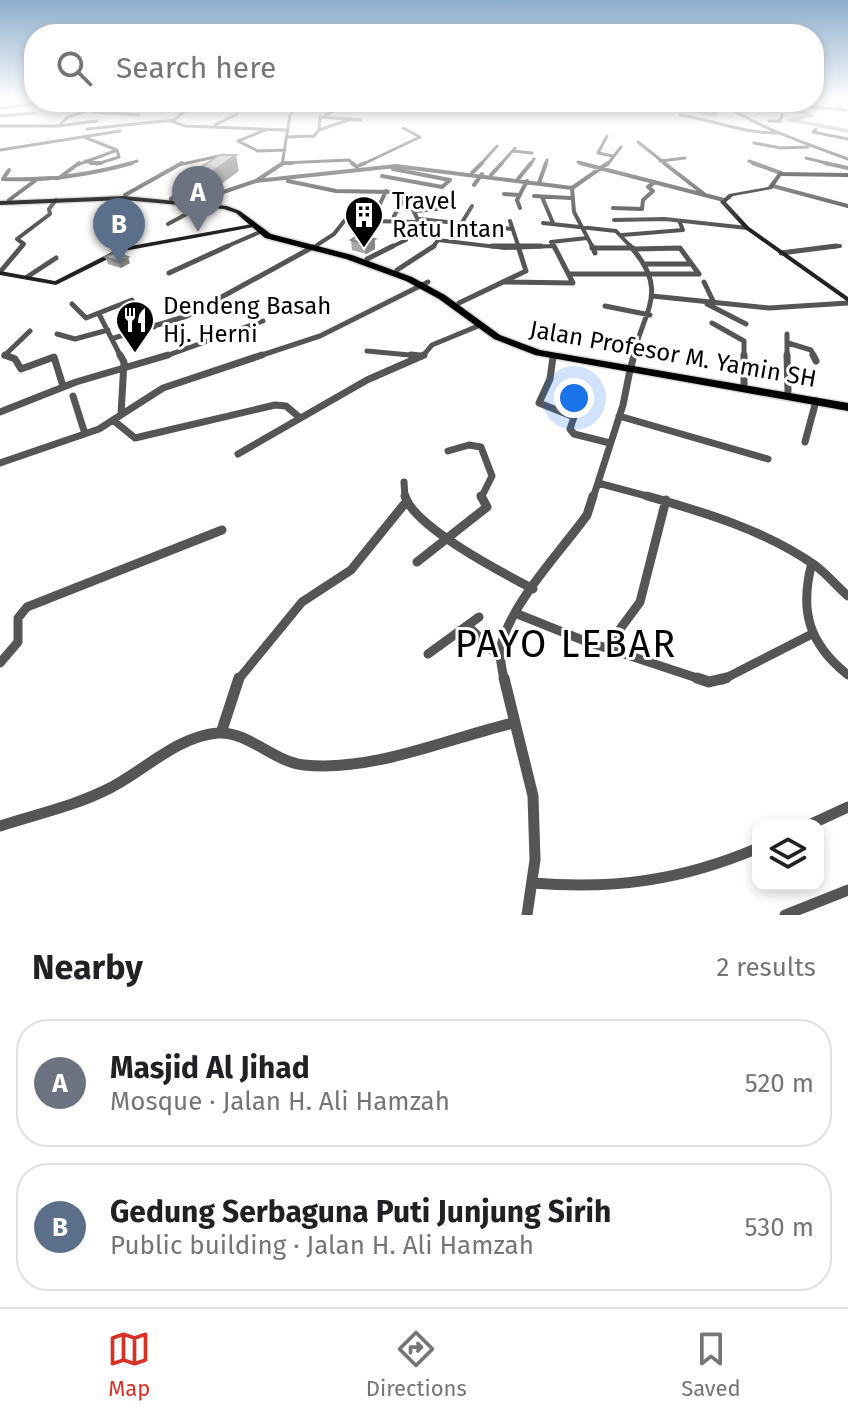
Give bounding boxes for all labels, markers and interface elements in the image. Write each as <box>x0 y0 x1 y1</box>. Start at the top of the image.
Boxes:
search box <box>24 24 824 112</box>
icon: search <box>52 46 96 90</box>
text: Search here <box>116 50 276 86</box>
pin: A <box>172 166 224 232</box>
place label: Travel Ratu Intan <box>392 187 505 243</box>
building icon: Travel Ratu Intan <box>343 194 385 249</box>
pin: B <box>93 198 145 264</box>
place label: Dendeng Basah Hj. Herni <box>163 292 331 348</box>
restaurant icon: Dendeng Basah Hj. Herni <box>114 299 156 354</box>
street label: Jalan Profesor M. Yamin SH <box>527 315 819 393</box>
your location <box>554 378 594 418</box>
district label: PAYO LEBAR <box>455 621 677 667</box>
map controls <box>752 819 824 891</box>
button: layers <box>752 819 824 891</box>
text: Nearby <box>32 947 143 988</box>
text: 2 results <box>716 952 816 983</box>
text: Masjid Al Jihad <box>110 1050 310 1086</box>
text: A <box>52 1068 68 1099</box>
text: 520 m <box>745 1068 814 1099</box>
text: Mosque · Jalan H. Ali Hamzah <box>110 1086 450 1117</box>
text: Gedung Serbaguna Puti Junjung Sirih <box>110 1194 611 1230</box>
text: B <box>52 1212 68 1243</box>
text: 530 m <box>745 1212 814 1243</box>
text: Public building · Jalan H. Ali Hamzah <box>110 1230 534 1261</box>
tab: Map <box>107 1327 151 1402</box>
tab: Directions <box>366 1327 467 1402</box>
tab: Saved <box>681 1327 741 1402</box>

